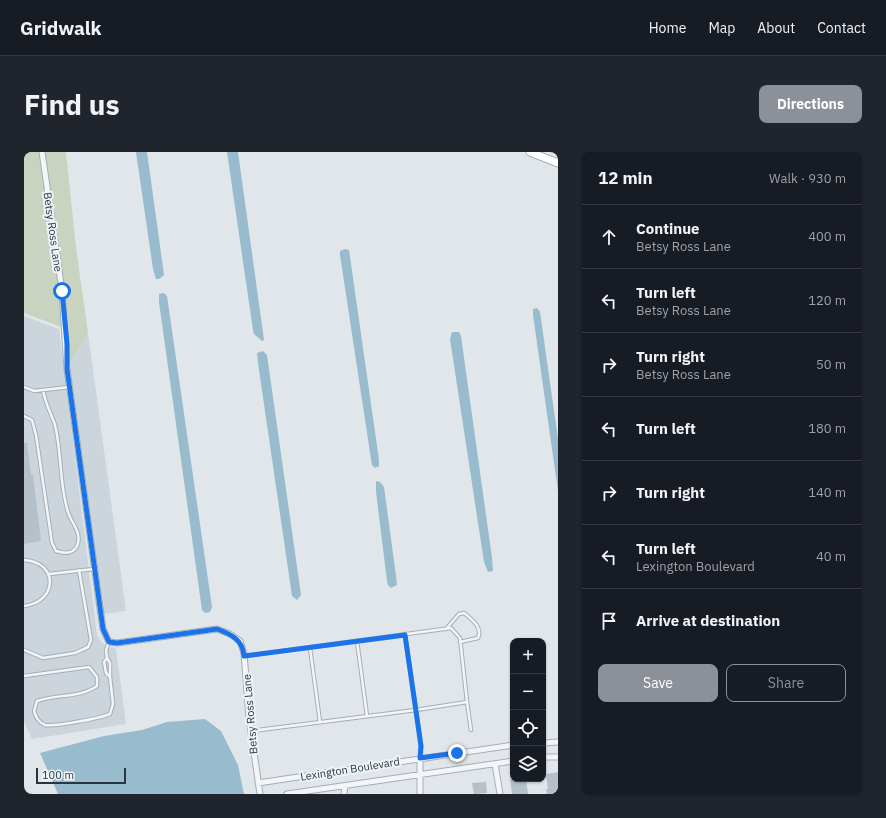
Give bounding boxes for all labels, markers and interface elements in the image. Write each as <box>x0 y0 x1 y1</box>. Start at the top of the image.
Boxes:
text: Gridwalk <box>20 16 102 40</box>
text: Home <box>649 19 686 37</box>
text: Map <box>708 19 735 37</box>
text: About <box>757 19 795 37</box>
text: Contact <box>817 19 866 37</box>
button: Directions <box>759 85 862 123</box>
text: Find us <box>24 86 120 123</box>
text: 12 min <box>598 167 653 189</box>
text: Walk · 930 m <box>769 170 846 187</box>
street label: Betsy Ross Lane <box>40 191 66 273</box>
text: Continue <box>636 219 700 238</box>
icon: ahead <box>598 226 620 248</box>
text: 400 m <box>808 228 846 245</box>
text: Betsy Ross Lane <box>636 238 731 255</box>
route start <box>53 282 71 300</box>
text: Turn left <box>636 283 696 302</box>
icon: left <box>598 290 620 312</box>
text: 120 m <box>808 292 846 309</box>
text: Betsy Ross Lane <box>636 302 731 319</box>
text: Turn right <box>636 347 705 366</box>
icon: right <box>598 354 620 376</box>
text: 50 m <box>816 356 846 373</box>
text: Betsy Ross Lane <box>636 366 731 383</box>
icon: left <box>598 418 620 440</box>
text: Turn left <box>636 419 696 438</box>
text: 180 m <box>808 420 846 437</box>
icon: right <box>598 482 620 504</box>
text: Turn right <box>636 483 705 502</box>
text: 140 m <box>808 484 846 501</box>
text: Turn left <box>636 539 696 558</box>
icon: left <box>598 546 620 568</box>
text: 40 m <box>816 548 846 565</box>
text: Lexington Boulevard <box>636 558 755 575</box>
icon: arrive <box>598 610 620 632</box>
text: Arrive at destination <box>636 611 780 630</box>
map controls <box>510 638 546 782</box>
button: + <box>510 638 546 674</box>
button: Save <box>598 664 718 702</box>
button: Share <box>726 664 846 702</box>
street label: Betsy Ross Lane <box>240 673 260 755</box>
button: − <box>510 674 546 710</box>
button: locate <box>510 710 546 746</box>
route end <box>448 744 466 762</box>
button: layers <box>510 746 546 782</box>
street label: Lexington Boulevard <box>299 754 401 784</box>
scale bar <box>36 766 126 785</box>
text: 100 m <box>42 768 74 782</box>

